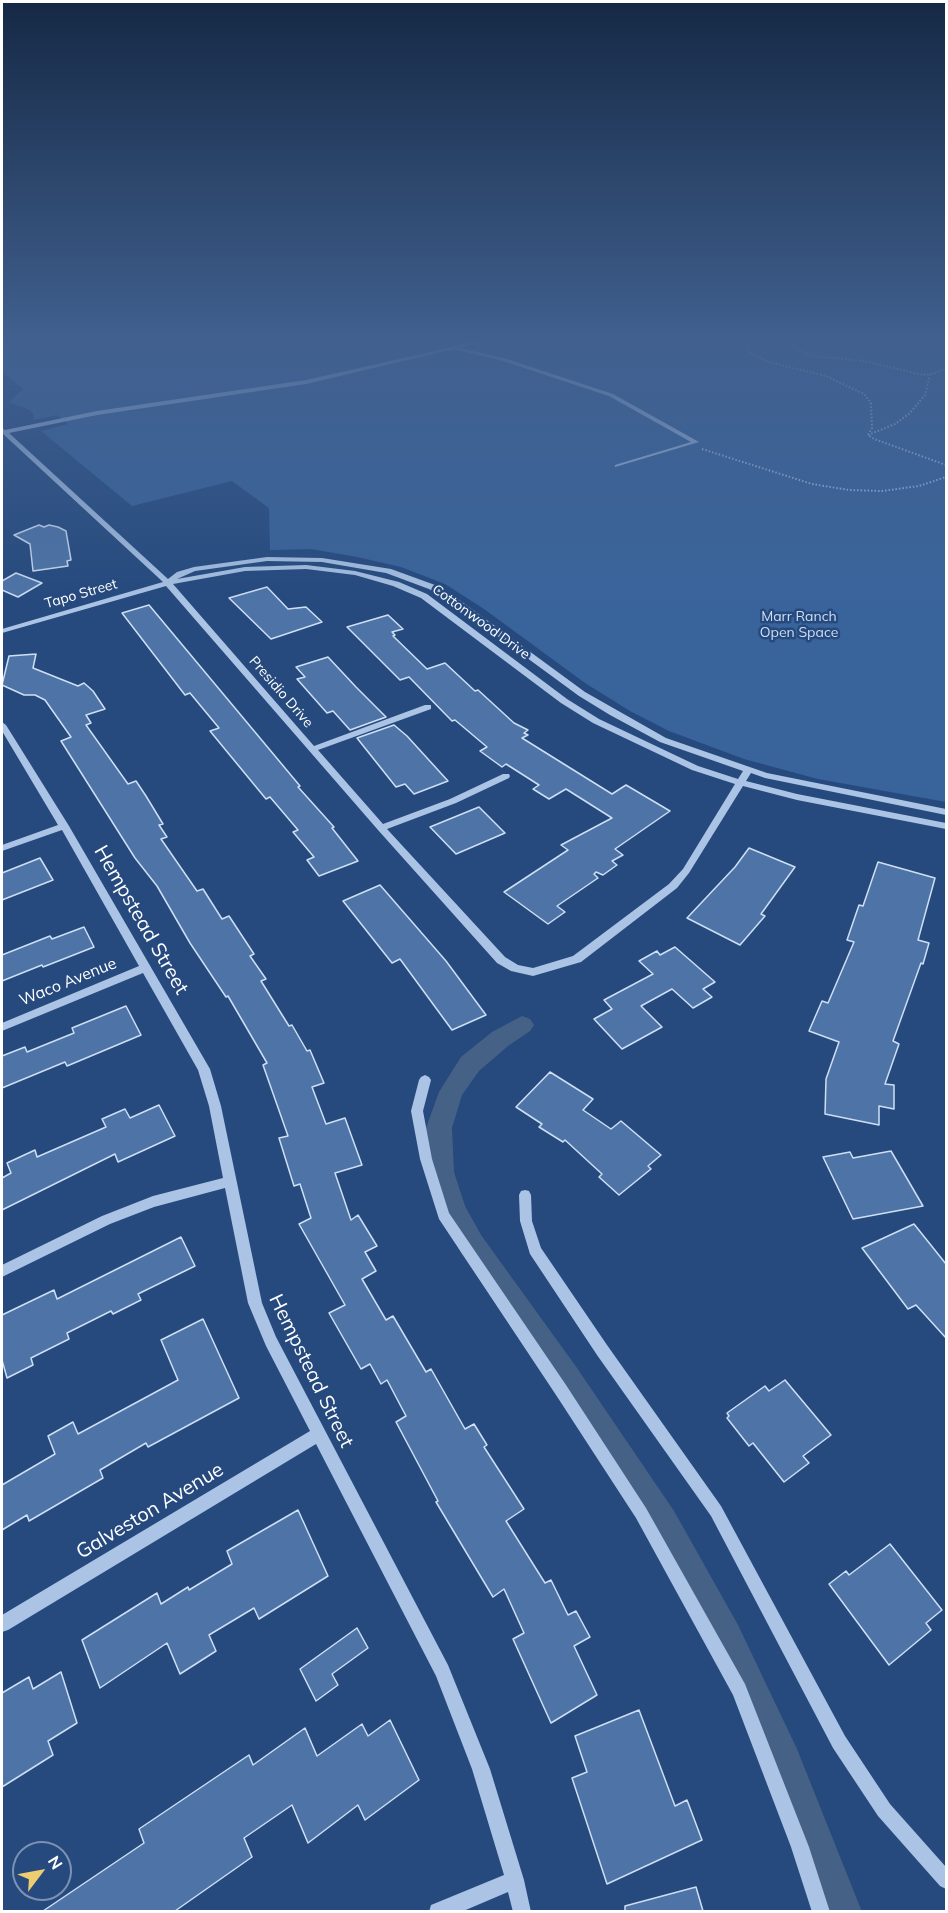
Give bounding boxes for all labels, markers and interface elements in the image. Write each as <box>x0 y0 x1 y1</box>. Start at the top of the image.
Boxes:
street label: Tapo Street <box>43 576 119 612</box>
street label: Cottonwood Drive <box>429 581 533 663</box>
park label: Marr Ranch Open Space <box>760 609 838 642</box>
street label: Presidio Drive <box>245 653 317 731</box>
street label: Hempstead Street <box>89 841 193 999</box>
street label: Waco Avenue <box>17 954 119 1010</box>
street label: Hempstead Street <box>263 1290 359 1452</box>
street label: Galveston Avenue <box>72 1458 228 1564</box>
north arrow <box>12 1841 72 1901</box>
text: N <box>44 1852 67 1873</box>

